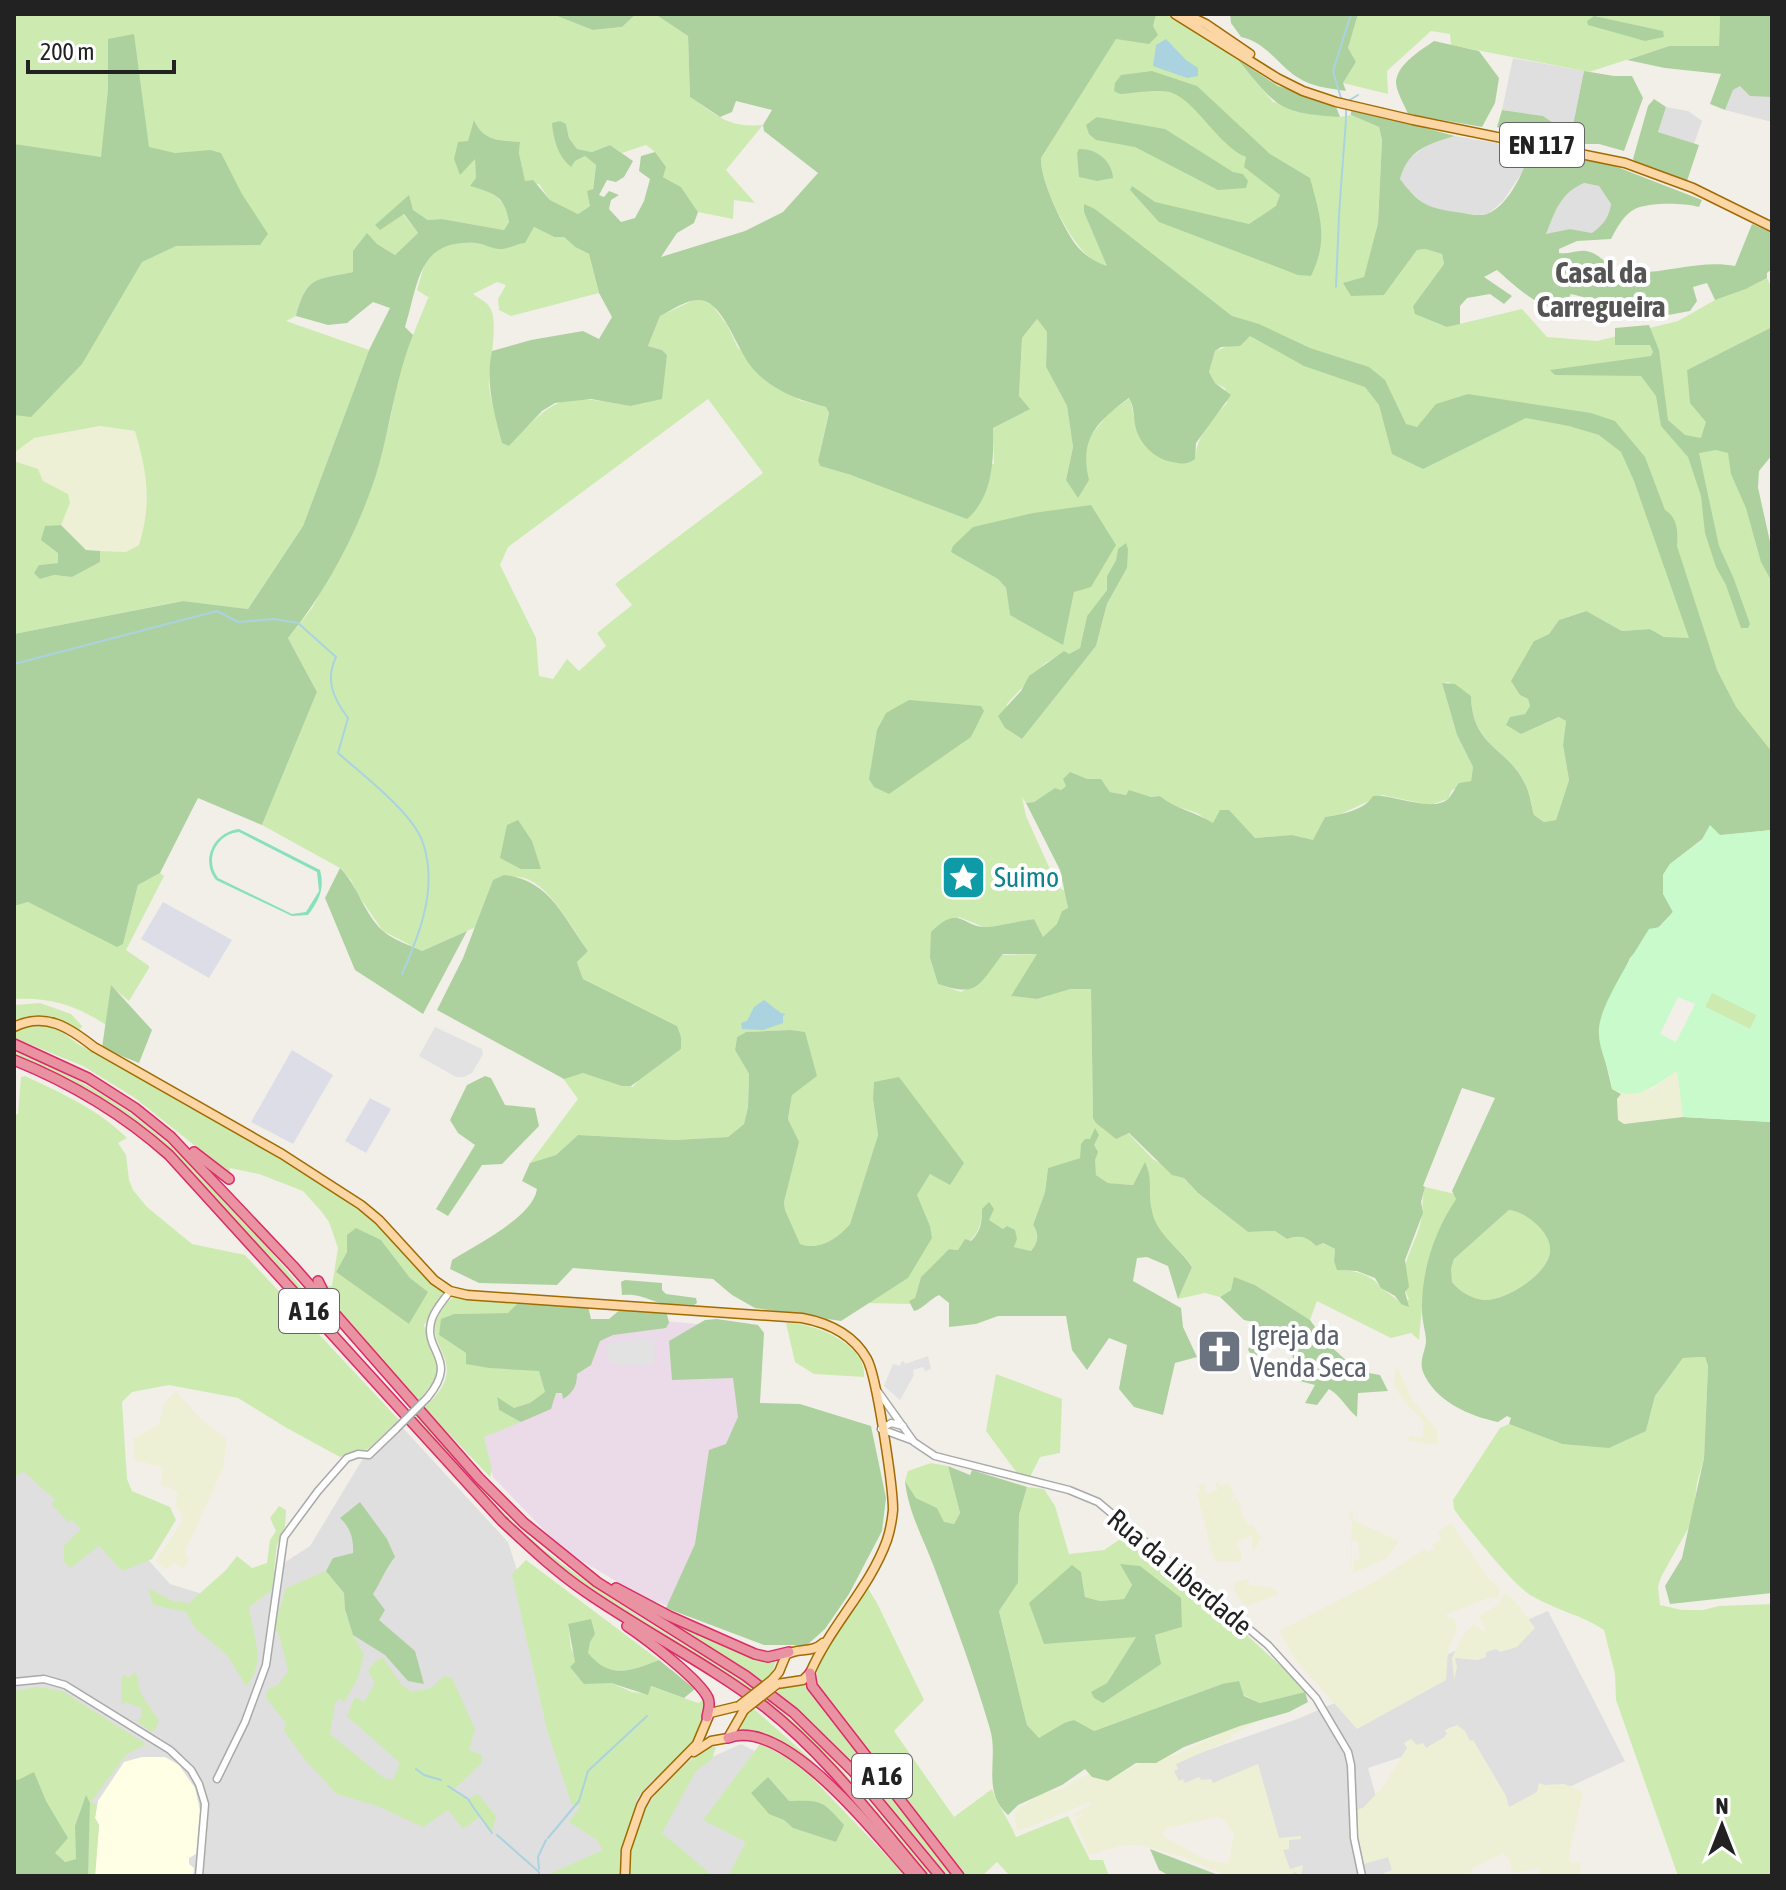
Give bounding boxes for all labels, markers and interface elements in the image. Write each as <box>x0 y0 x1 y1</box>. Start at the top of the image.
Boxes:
scale bar <box>28 24 174 74</box>
text: 200 m <box>40 38 94 65</box>
road number: EN 117 <box>1500 123 1584 167</box>
district label: Casal da Carregueira <box>1537 255 1665 323</box>
place icon: Suimo <box>939 853 987 901</box>
place label: Suimo <box>994 861 1059 893</box>
road number: A 16 <box>279 1289 339 1333</box>
place label: Igreja da Venda Seca <box>1250 1319 1367 1383</box>
church icon: Igreja da Venda Seca <box>1195 1327 1243 1375</box>
street label: Rua da Liberdade <box>1101 1502 1259 1642</box>
road number: A 16 <box>852 1754 912 1798</box>
north arrow <box>1682 1786 1762 1866</box>
text: N <box>1716 1793 1728 1819</box>

